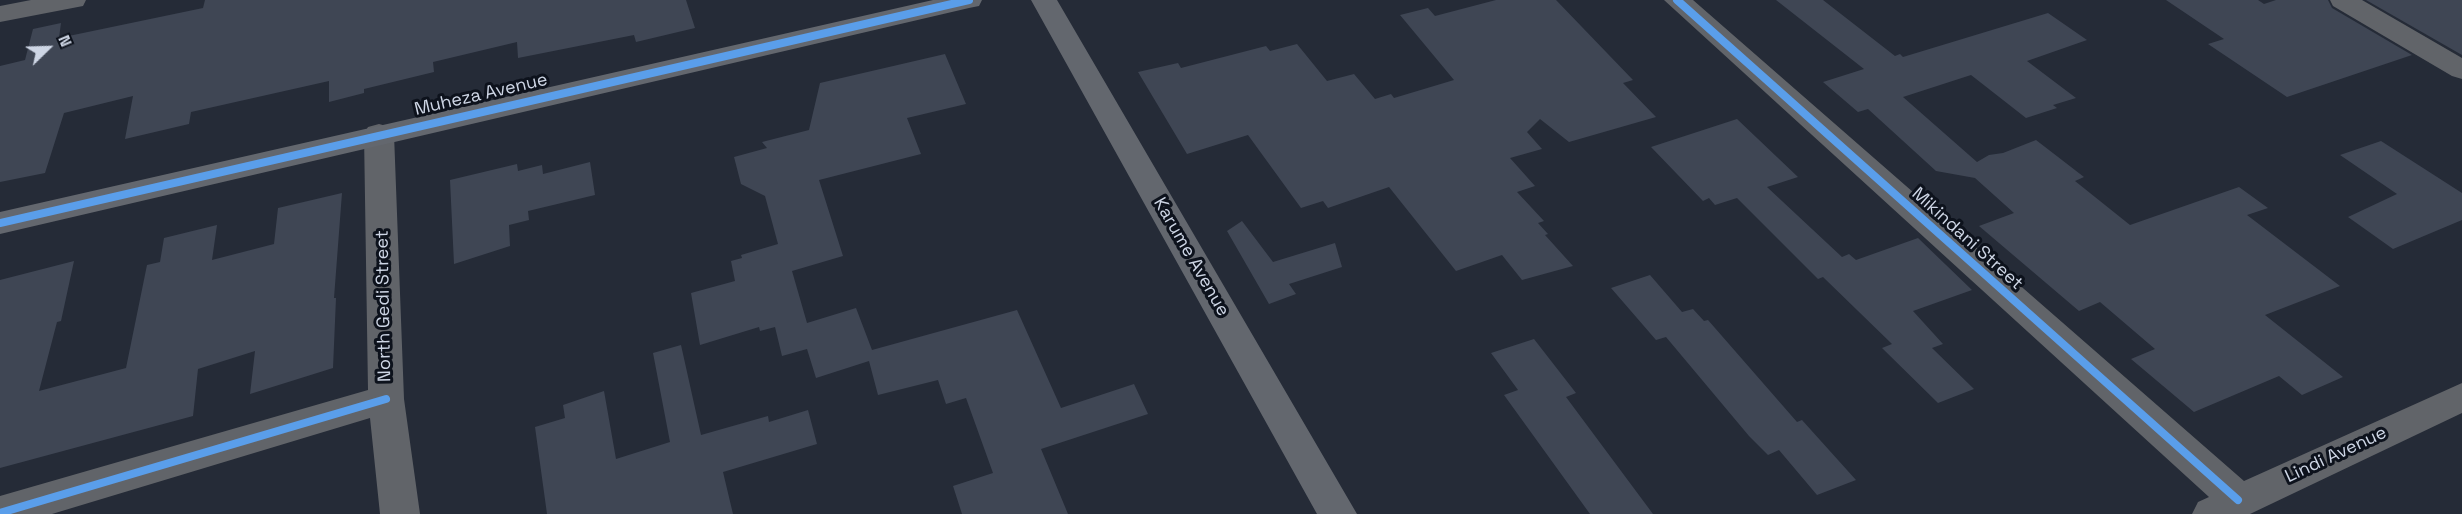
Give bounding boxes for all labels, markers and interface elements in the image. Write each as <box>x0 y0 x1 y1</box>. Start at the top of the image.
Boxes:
north arrow <box>18 18 78 78</box>
text: N <box>53 32 77 50</box>
street label: Muheza Avenue <box>412 69 550 121</box>
street label: Mikindani Street <box>1907 183 2027 295</box>
street label: Karume Avenue <box>1148 194 1234 320</box>
street label: North Gedi Street <box>372 230 396 382</box>
street label: Lindi Avenue <box>2282 422 2390 488</box>

